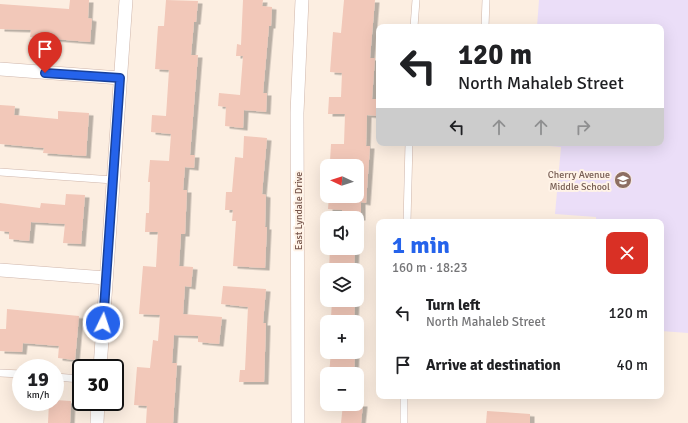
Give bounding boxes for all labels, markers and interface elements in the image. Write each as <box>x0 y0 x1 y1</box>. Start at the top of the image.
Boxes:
pin <box>28 32 62 73</box>
icon: arrive <box>34 38 56 60</box>
text: 120 m <box>458 38 532 72</box>
icon: left <box>392 40 444 92</box>
text: North Mahaleb Street <box>458 72 624 94</box>
icon: left <box>446 116 468 138</box>
icon: ahead <box>488 116 510 138</box>
icon: ahead <box>530 116 552 138</box>
icon: right <box>572 116 594 138</box>
north arrow <box>320 159 364 203</box>
map controls <box>320 159 364 411</box>
place label: Cherry Avenue Middle School <box>548 169 610 193</box>
school or university icon: Cherry Avenue Middle School <box>613 170 633 190</box>
street label: East Lyndale Drive <box>293 172 305 250</box>
button: sound <box>320 211 364 255</box>
text: 1 min <box>392 230 450 260</box>
button: close <box>606 232 648 274</box>
text: 160 m · 18:23 <box>392 260 468 276</box>
button: layers <box>320 263 364 307</box>
text: Turn left <box>426 296 480 314</box>
position arrow <box>82 302 124 344</box>
icon: left <box>392 302 414 324</box>
text: 120 m <box>608 304 648 322</box>
text: North Mahaleb Street <box>426 314 546 330</box>
button: + <box>320 315 364 359</box>
icon: arrive <box>392 354 414 376</box>
text: Arrive at destination <box>426 356 561 374</box>
text: 40 m <box>617 356 648 374</box>
speed limit sign: 30 <box>72 359 124 411</box>
text: 19 <box>27 367 49 392</box>
button: − <box>320 367 364 411</box>
text: km/h <box>27 389 49 401</box>

